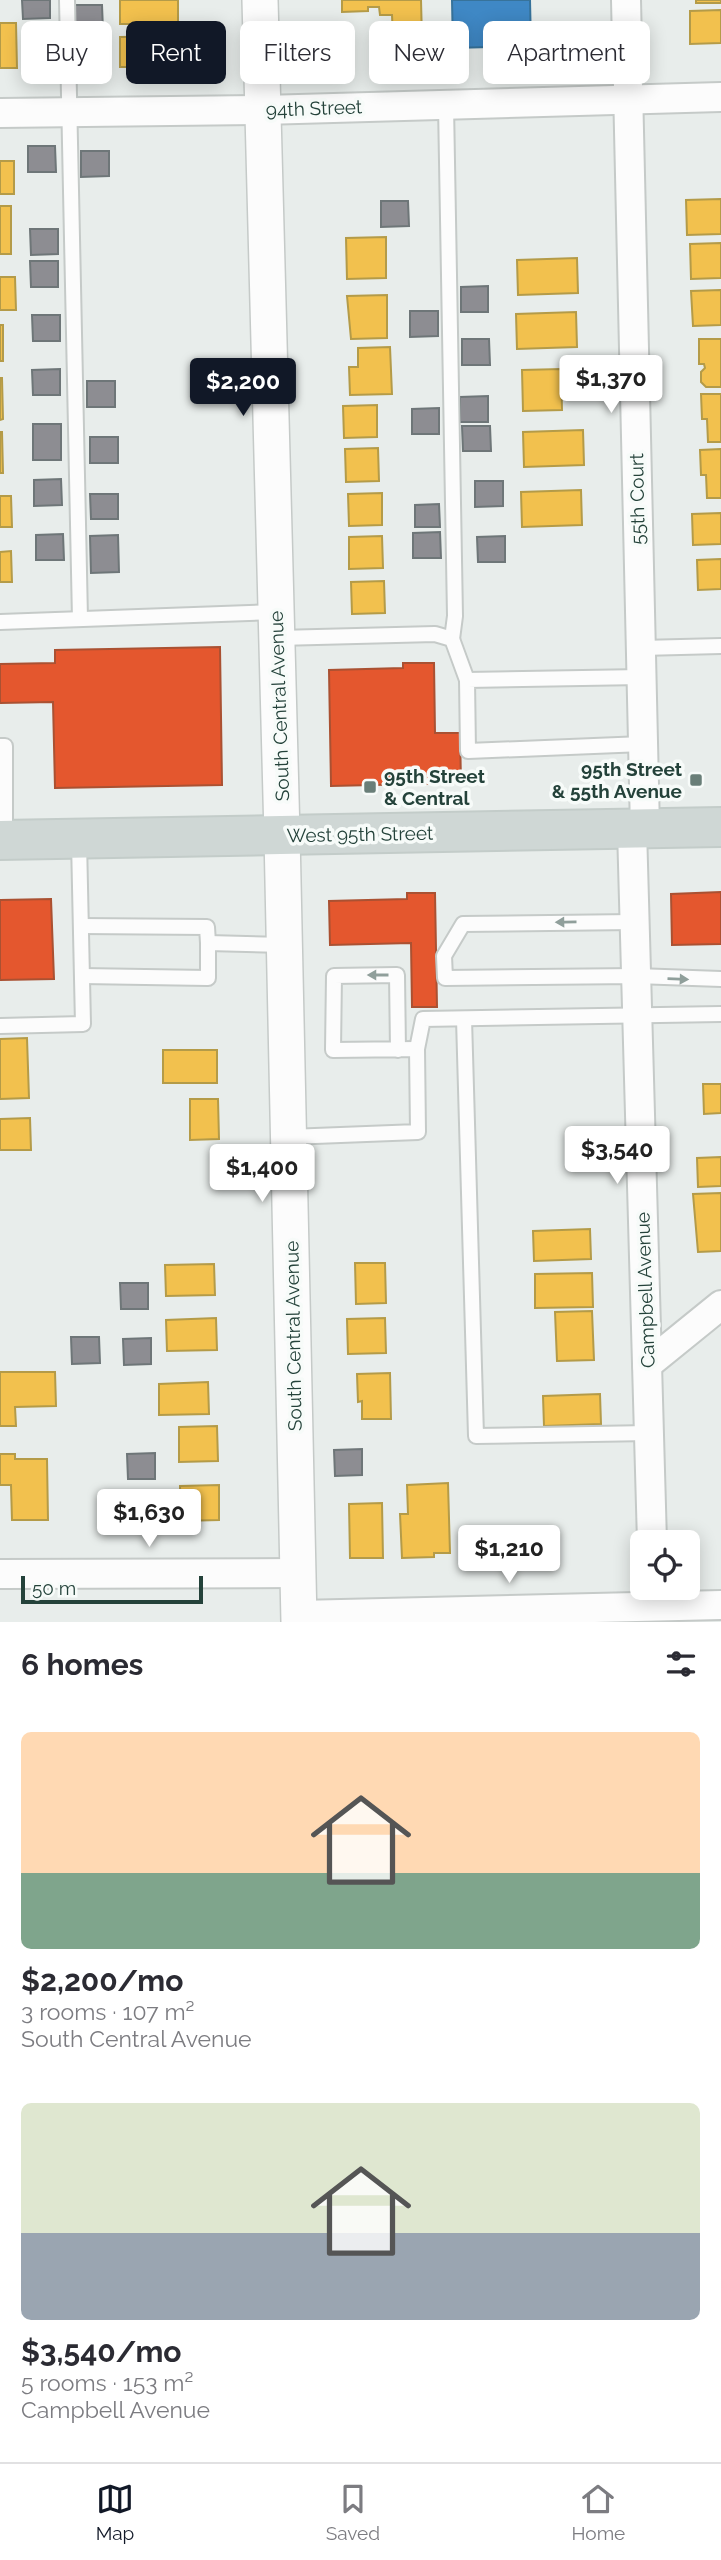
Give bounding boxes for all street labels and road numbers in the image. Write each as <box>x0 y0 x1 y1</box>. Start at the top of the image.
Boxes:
street label: 94th Street <box>265 95 363 121</box>
street label: 55th Court <box>625 452 649 545</box>
street label: South Central Avenue <box>265 610 293 802</box>
street label: West 95th Street <box>287 822 434 846</box>
street label: Campbell Avenue <box>631 1212 659 1368</box>
street label: South Central Avenue <box>280 1241 306 1431</box>

